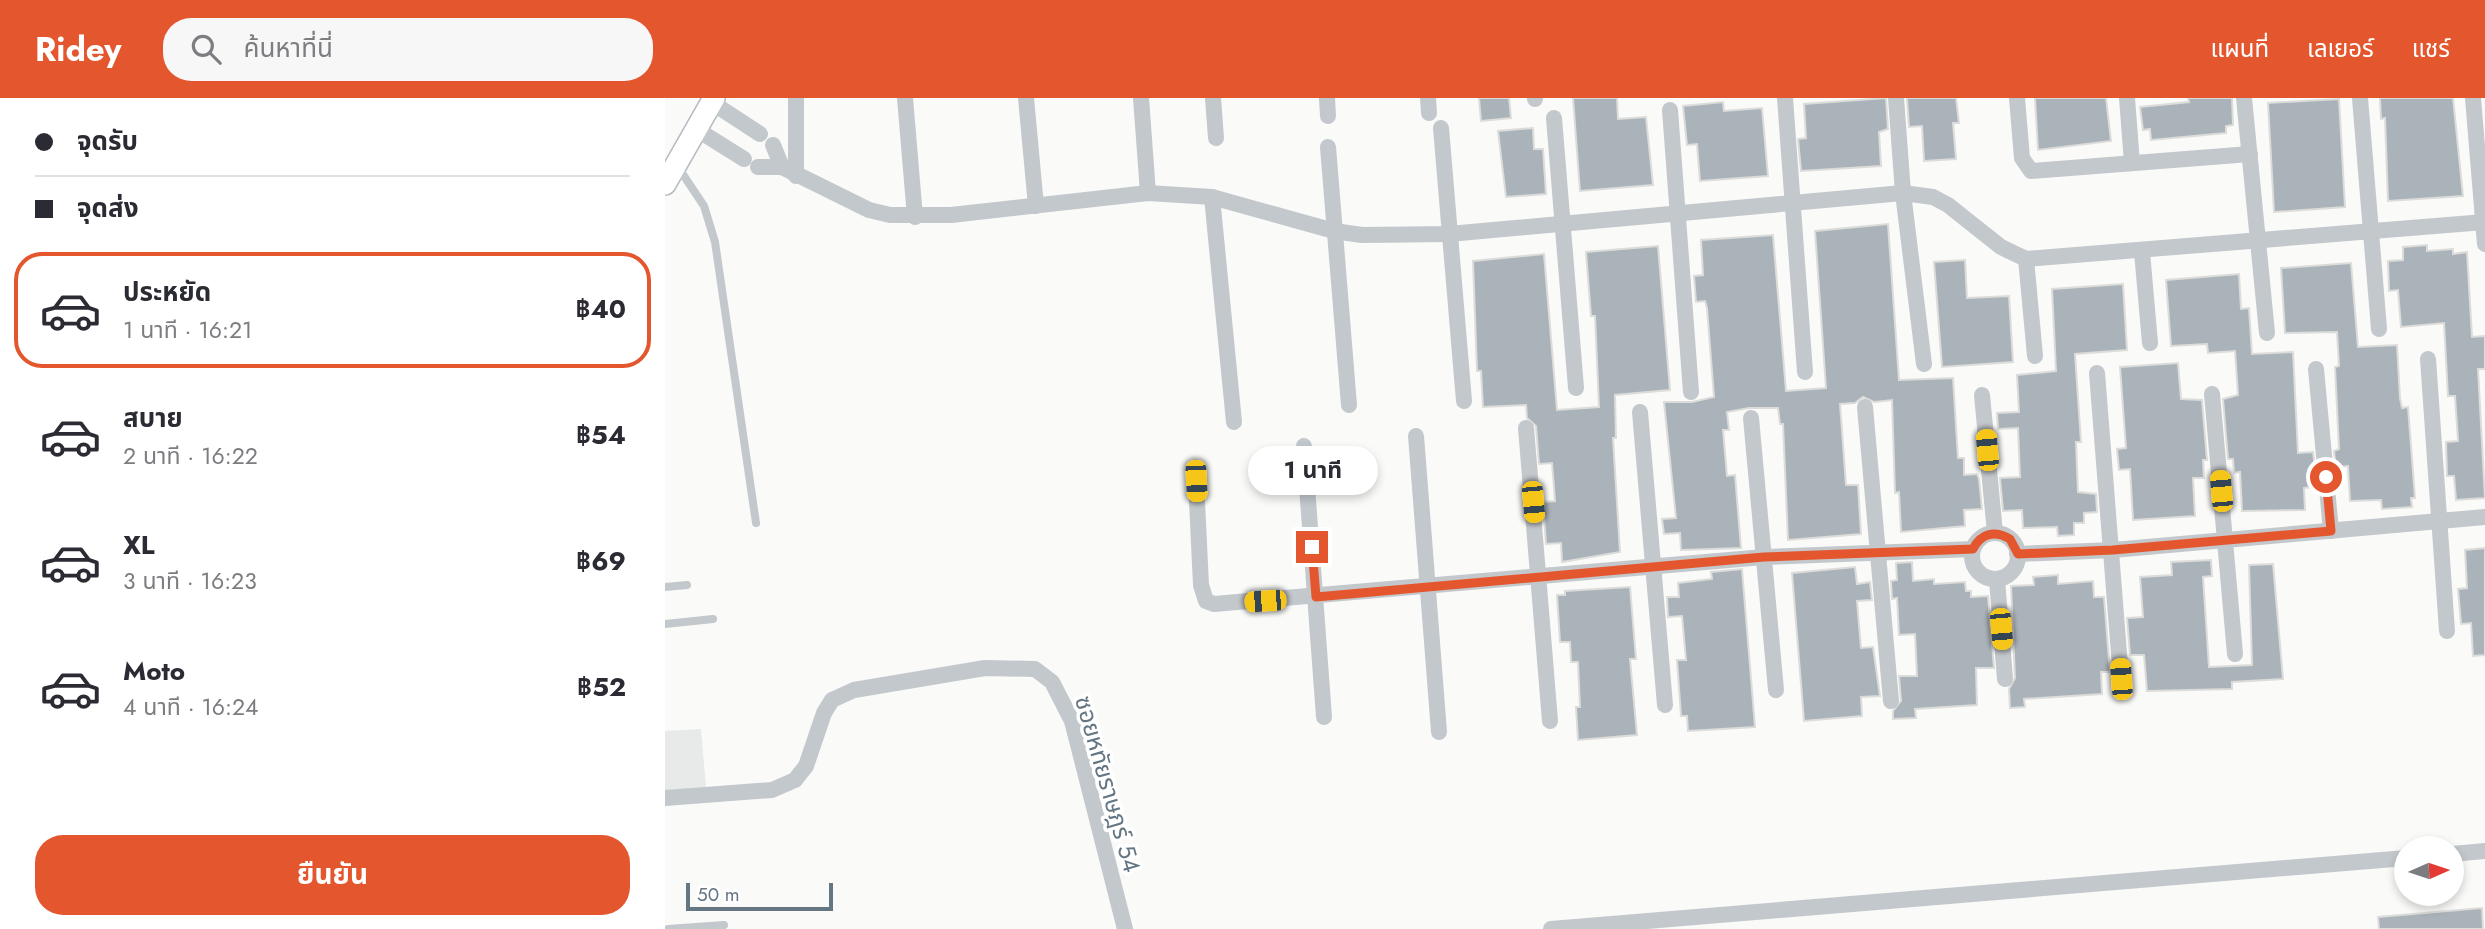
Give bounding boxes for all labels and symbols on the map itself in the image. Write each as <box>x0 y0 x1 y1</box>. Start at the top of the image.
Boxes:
car <box>1975 428 2000 472</box>
callout: 1 นาที <box>1247 446 1377 494</box>
car <box>1185 459 1208 503</box>
route start <box>2310 461 2342 493</box>
car <box>2209 469 2234 513</box>
car <box>1521 480 1546 524</box>
route end <box>1296 531 1328 563</box>
car <box>1244 589 1287 613</box>
car <box>1989 607 2014 651</box>
car <box>2110 657 2133 701</box>
street label: ซอยหทัยราษฎร์ 54 <box>1066 692 1150 876</box>
north arrow <box>2394 836 2464 906</box>
scale bar <box>686 880 833 912</box>

